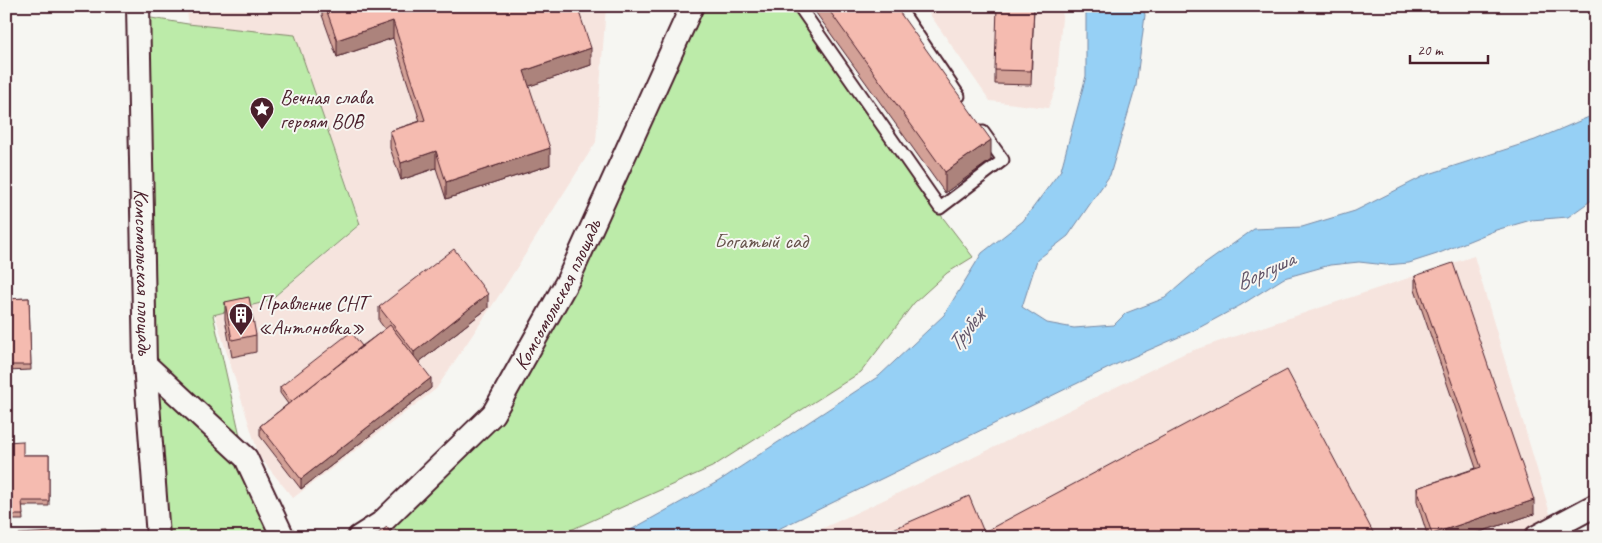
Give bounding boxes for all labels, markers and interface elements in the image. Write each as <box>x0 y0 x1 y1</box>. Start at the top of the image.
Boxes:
scale bar <box>1410 32 1487 64</box>
text: 20 m <box>1417 41 1444 60</box>
place label: Вечная слава героям ВОВ <box>280 84 374 134</box>
place icon: Вечная слава героям ВОВ <box>249 96 275 130</box>
street label: Комсомольская площадь <box>129 189 158 357</box>
street label: Комсомольская площадь <box>507 214 607 374</box>
park label: Богатый сад <box>714 228 810 254</box>
water label: Воргуша <box>1231 244 1302 297</box>
place label: Правление СНТ «Антоновка» <box>258 290 372 340</box>
water label: Трубеж <box>941 299 994 357</box>
building icon: Правление СНТ «Антоновка» <box>228 302 254 336</box>

